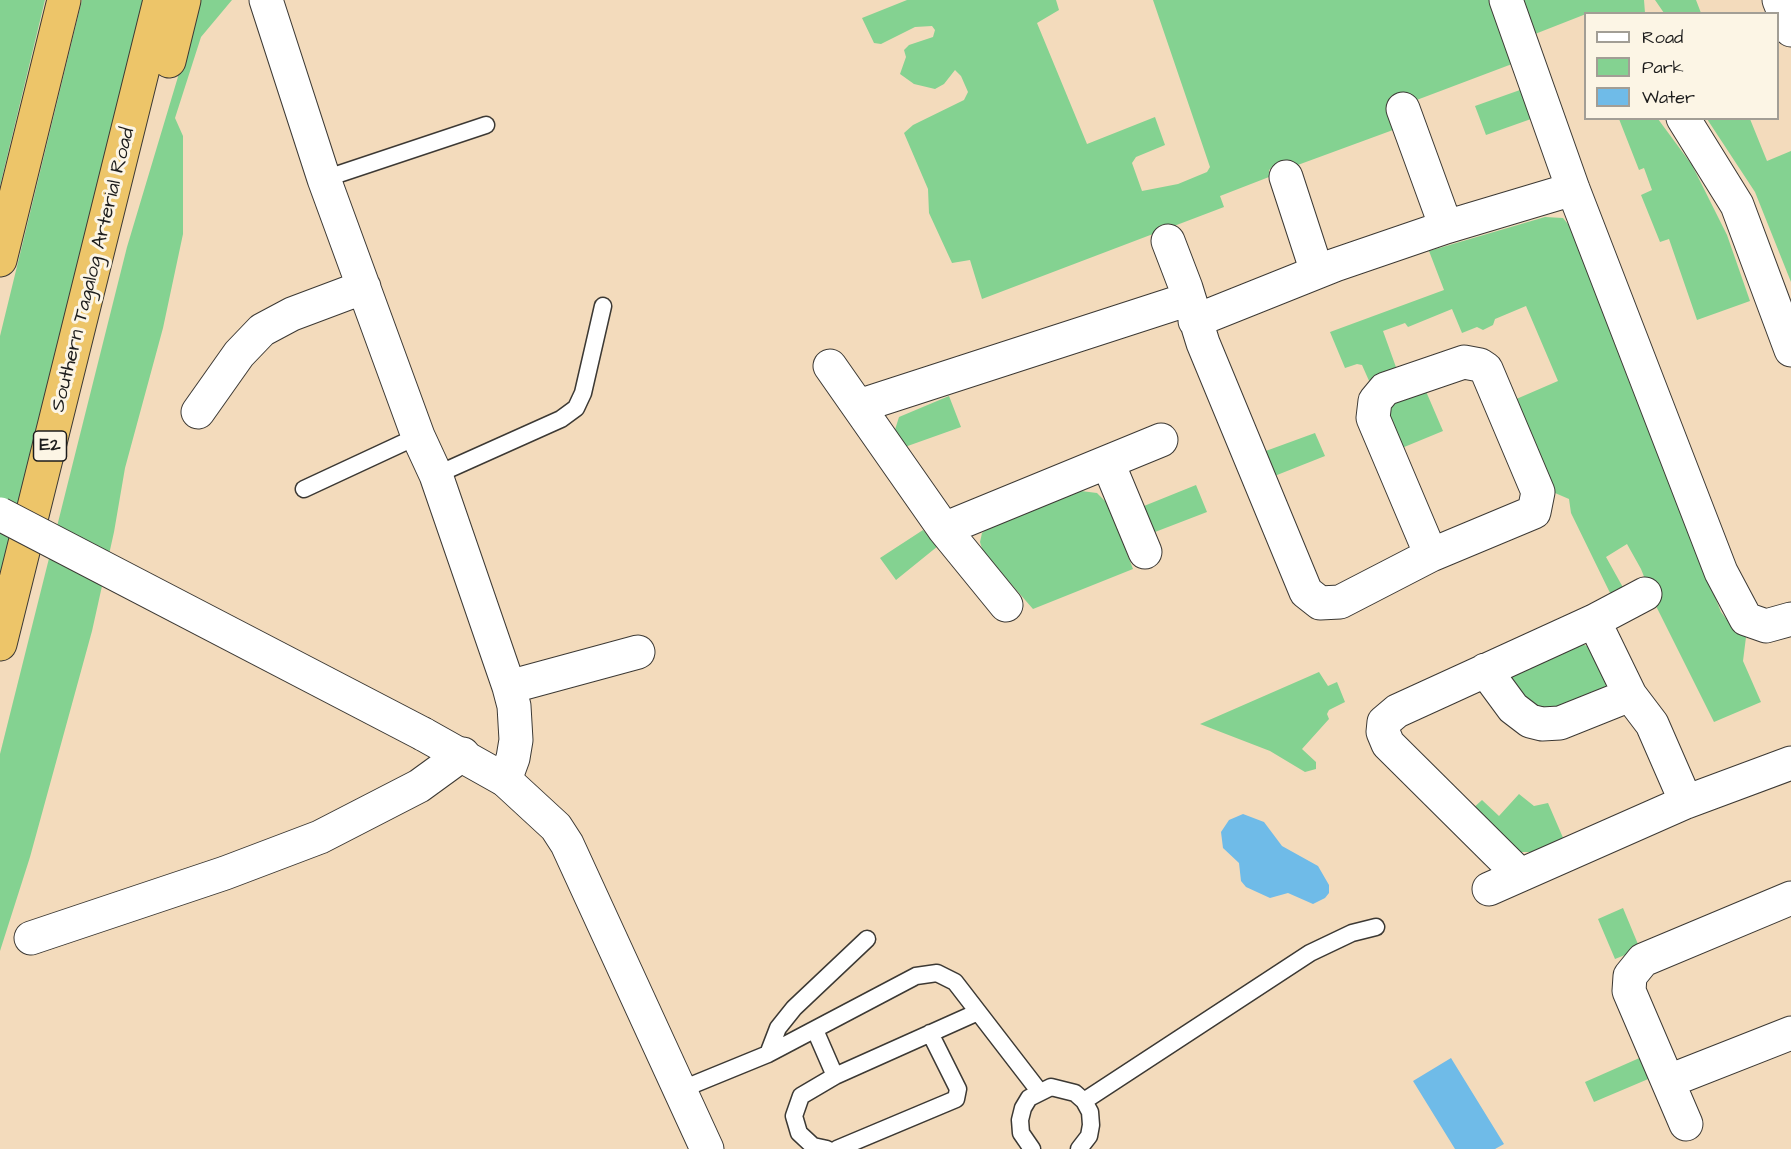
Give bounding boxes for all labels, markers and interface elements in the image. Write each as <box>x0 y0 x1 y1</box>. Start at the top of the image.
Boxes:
legend <box>1584 12 1779 120</box>
text: Road <box>1642 25 1683 50</box>
text: Park <box>1642 55 1684 80</box>
text: Water <box>1642 85 1695 110</box>
street label: Southern Tagalog Arterial Road <box>47 125 141 415</box>
road number: E2 <box>34 431 66 461</box>

